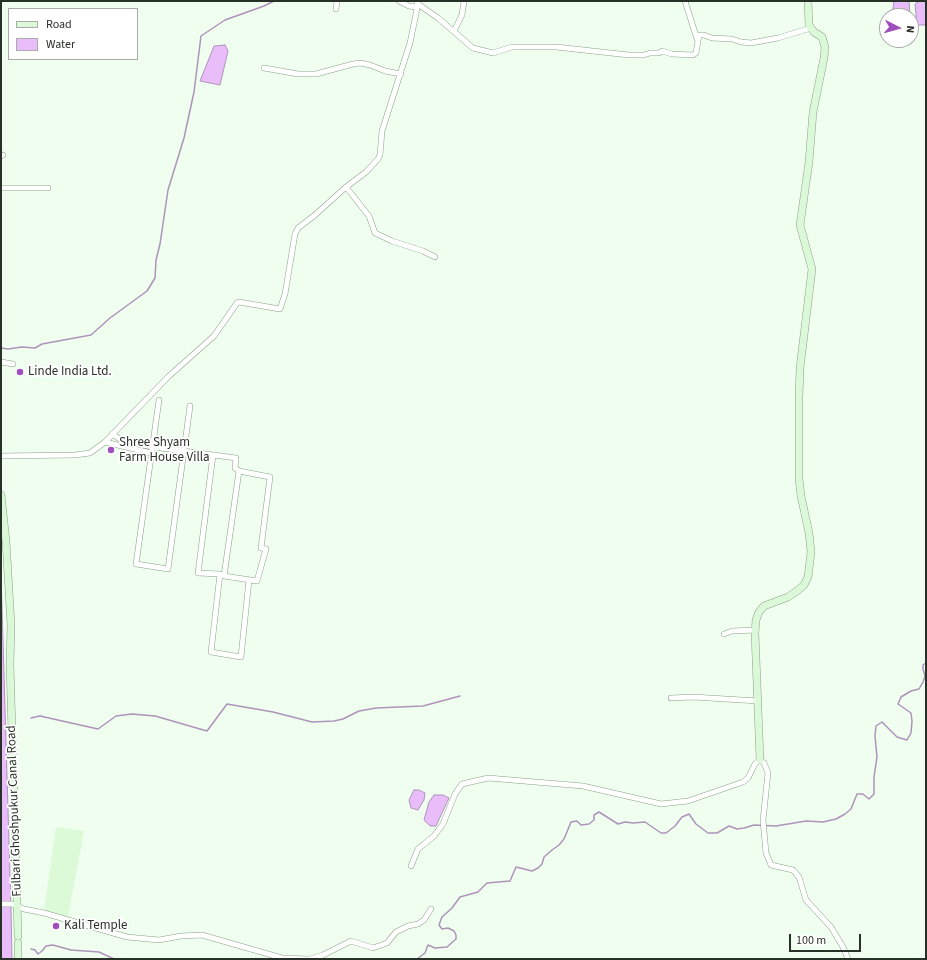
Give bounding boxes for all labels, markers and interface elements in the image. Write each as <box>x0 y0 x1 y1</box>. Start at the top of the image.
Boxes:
legend <box>8 8 138 60</box>
north arrow <box>879 8 919 48</box>
text: Road <box>46 16 72 33</box>
text: N <box>903 25 918 34</box>
text: Water <box>46 36 75 53</box>
place label: Linde India Ltd. <box>28 364 112 380</box>
marker: Linde India Ltd. <box>15 367 25 377</box>
place label: Shree Shyam Farm House Villa <box>119 435 210 466</box>
marker: Shree Shyam Farm House Villa <box>106 445 116 455</box>
street label: Fulbari Ghoshpukur Canal Road <box>4 725 26 897</box>
place label: Kali Temple <box>64 918 128 934</box>
marker: Kali Temple <box>51 921 61 931</box>
scale bar <box>791 926 863 952</box>
text: 100 m <box>796 932 826 949</box>

